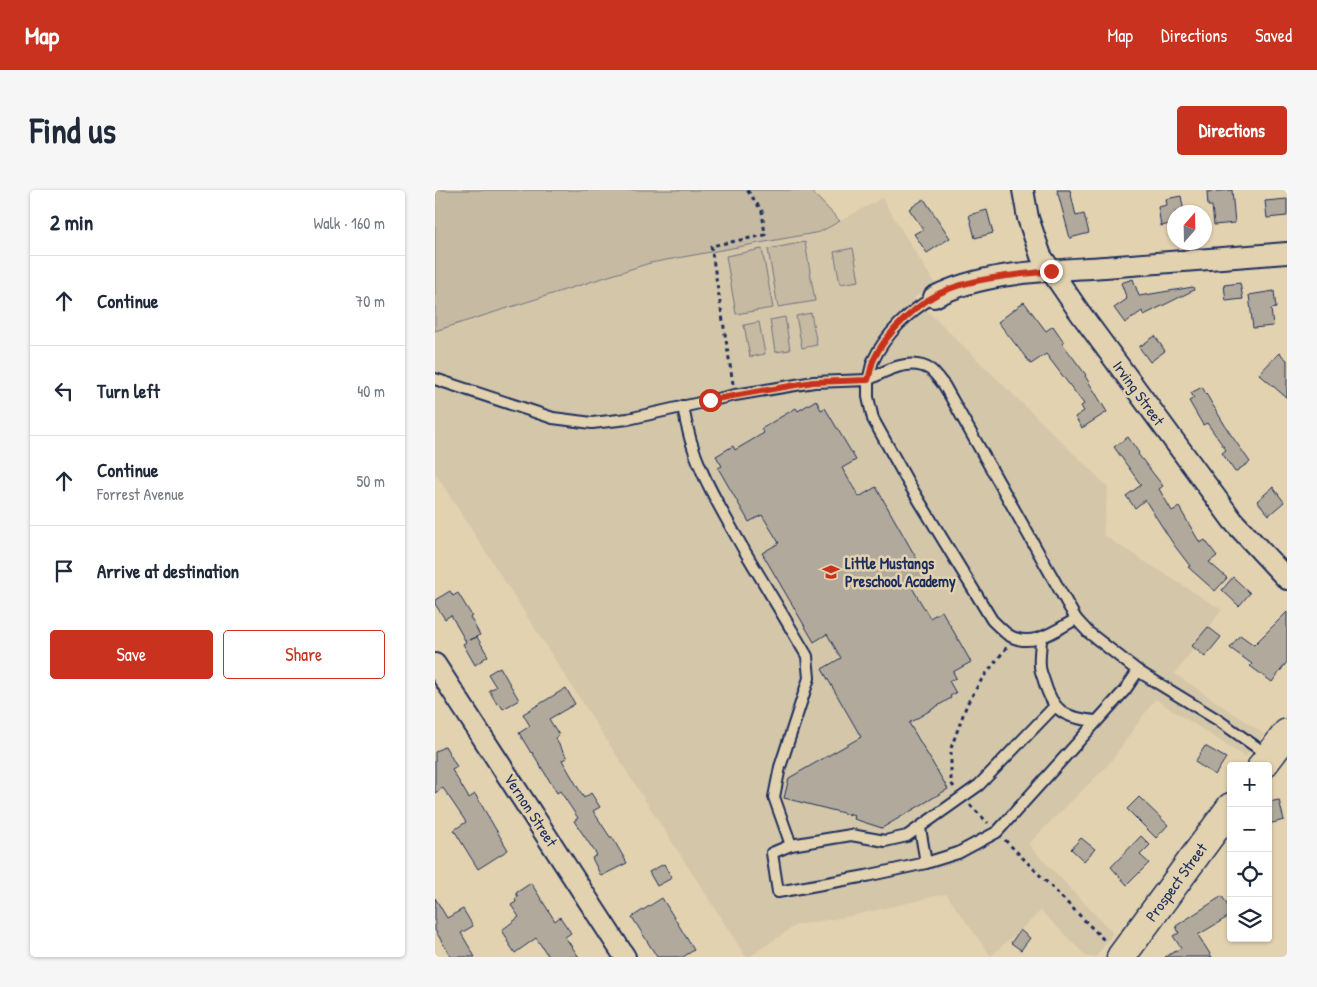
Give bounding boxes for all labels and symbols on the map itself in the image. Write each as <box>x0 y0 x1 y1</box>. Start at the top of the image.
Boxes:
north arrow <box>1167 205 1212 250</box>
route end <box>1040 260 1063 283</box>
street label: Irving Street <box>1108 356 1170 430</box>
route start <box>699 389 722 412</box>
place label: Little Mustangs Preschool Academy <box>845 552 956 593</box>
school or university icon: Little Mustangs Preschool Academy <box>821 562 841 582</box>
street label: Vernon Street <box>499 769 563 851</box>
street label: Prospect Street <box>1140 838 1212 926</box>

